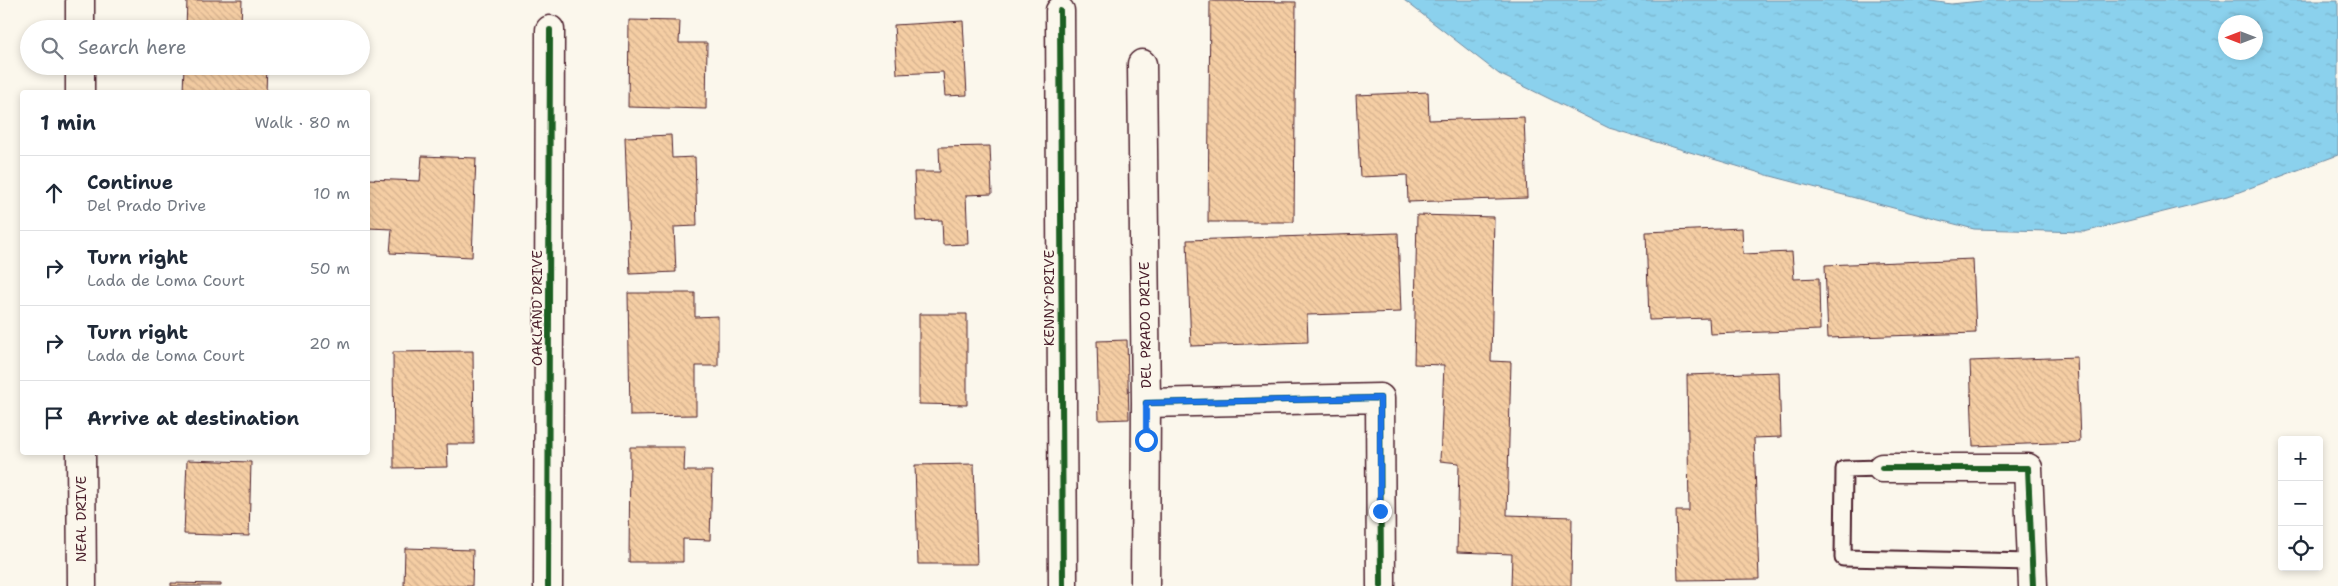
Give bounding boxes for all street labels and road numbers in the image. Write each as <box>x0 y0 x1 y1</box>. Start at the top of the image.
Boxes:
street label: OAKLAND DRIVE <box>528 250 546 366</box>
street label: KENNY DRIVE <box>1040 250 1058 346</box>
street label: DEL PRADO DRIVE <box>1135 261 1155 389</box>
street label: NEAL DRIVE <box>72 475 90 562</box>

